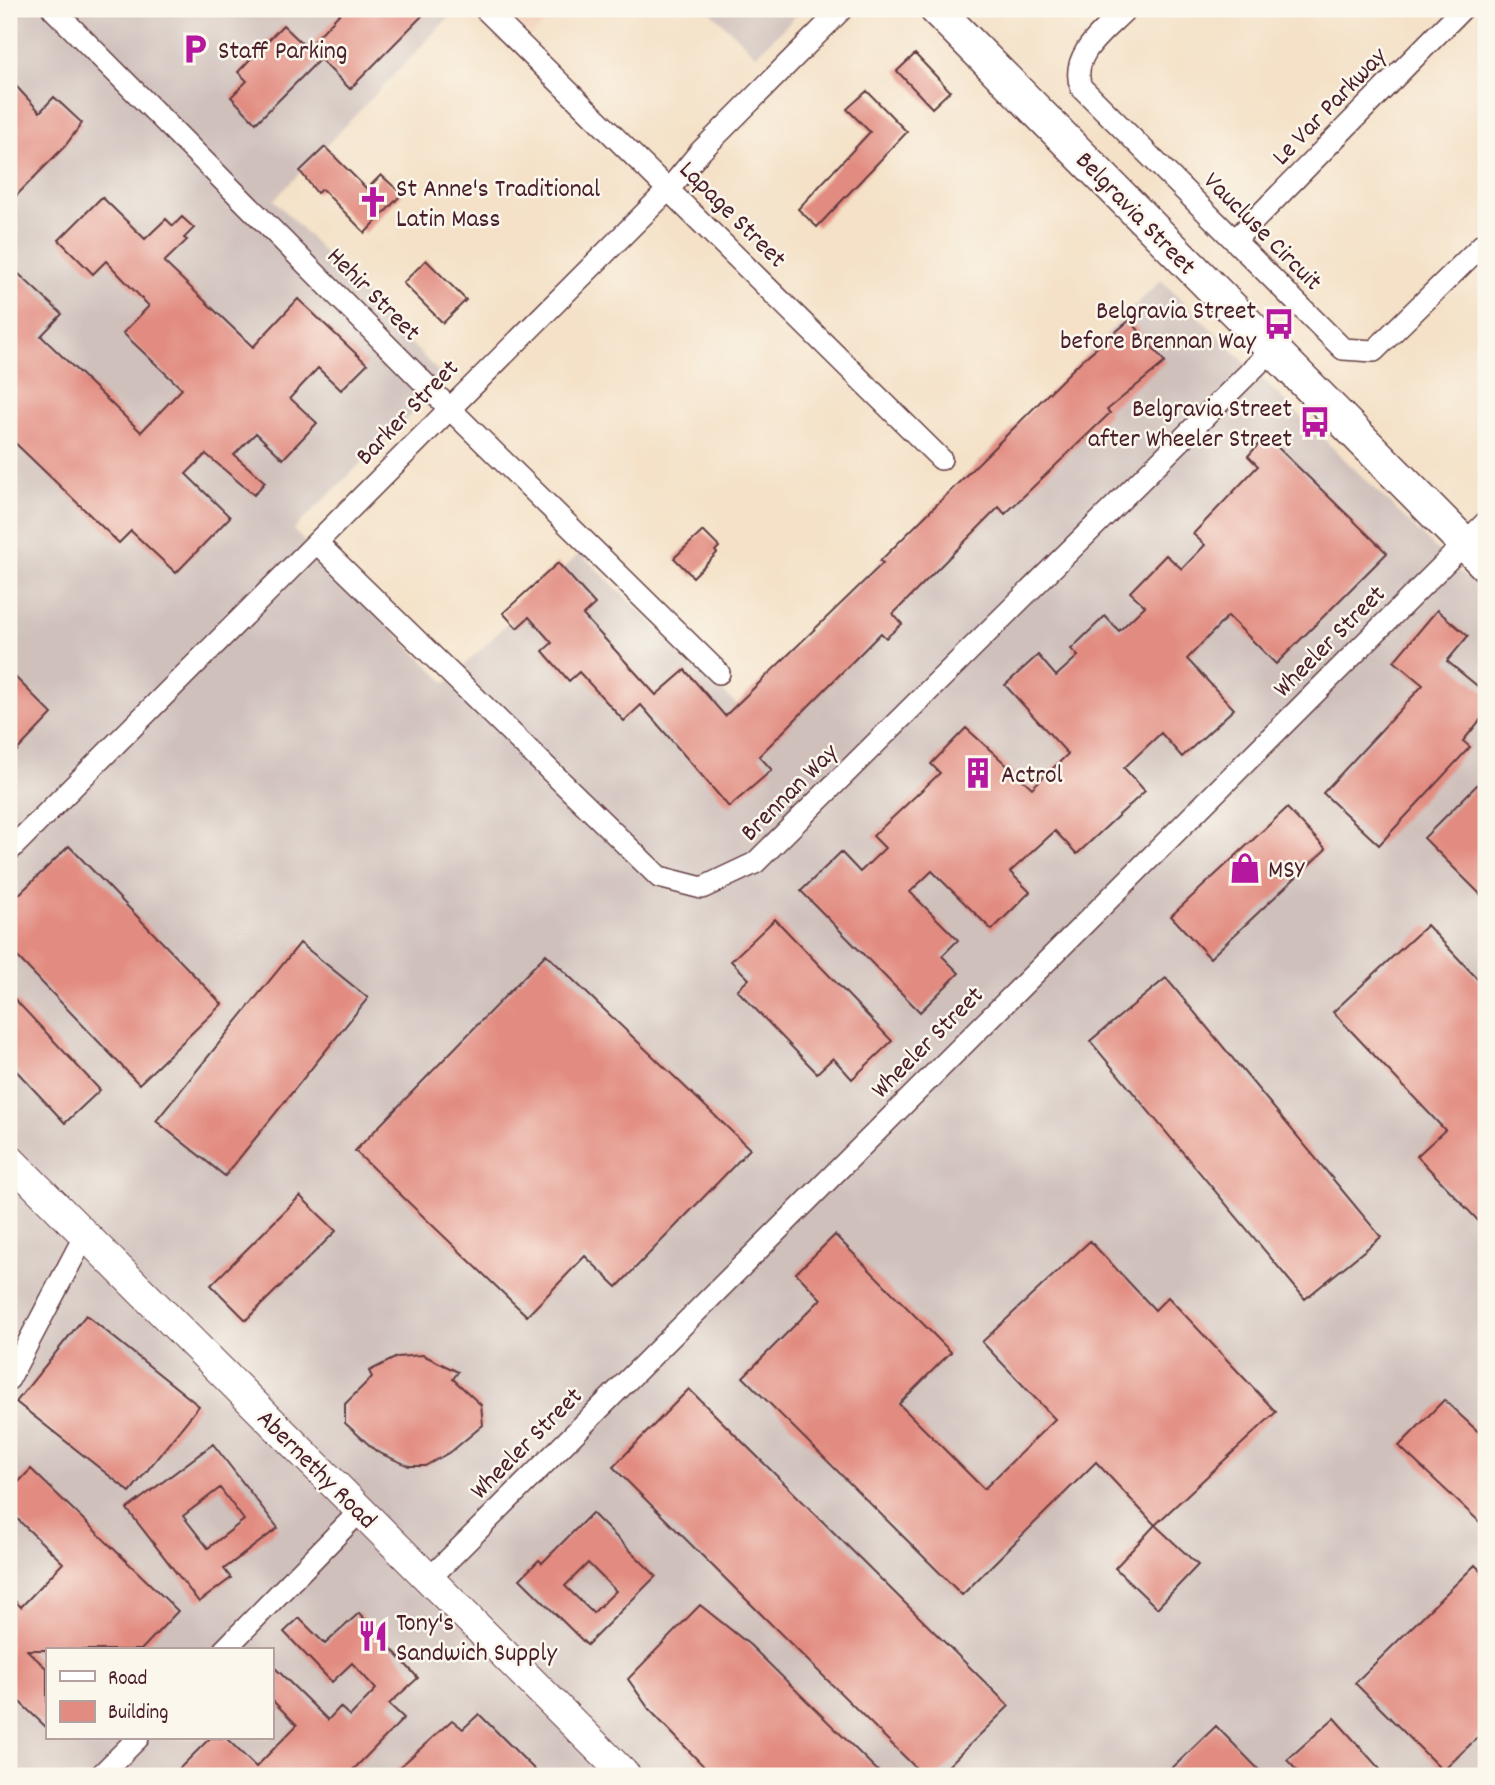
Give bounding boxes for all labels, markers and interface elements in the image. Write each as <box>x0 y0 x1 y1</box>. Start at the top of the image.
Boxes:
parking icon: Staff Parking <box>178 32 212 66</box>
place label: Staff Parking <box>218 34 347 71</box>
street label: Le Var Parkway <box>1264 40 1397 175</box>
street label: Belgravia Street <box>1066 144 1204 285</box>
street label: Lapage Street <box>669 153 794 278</box>
street label: Vaucluse Circuit <box>1194 164 1330 301</box>
place label: St Anne's Traditional Latin Mass <box>396 172 600 239</box>
church icon: St Anne's Traditional Latin Mass <box>356 185 390 219</box>
street label: Hehir Street <box>317 240 428 351</box>
place label: Belgravia Street before Brennan Way <box>1060 294 1256 361</box>
bus stop icon: Belgravia Street before Brennan Way <box>1262 307 1296 341</box>
street label: Barker Street <box>348 352 469 475</box>
place label: Belgravia Street after Wheeler Street <box>1088 392 1292 459</box>
bus stop icon: Belgravia Street after Wheeler Street <box>1298 405 1332 439</box>
street label: Wheeler Street <box>1266 577 1396 707</box>
street label: Brennan Way <box>733 736 848 851</box>
building icon: Actrol <box>961 756 995 790</box>
place label: Actrol <box>1001 758 1063 795</box>
shop icon: MSY <box>1228 851 1262 885</box>
place label: MSY <box>1268 853 1306 890</box>
street label: Wheeler Street <box>864 978 994 1108</box>
street label: Wheeler Street <box>463 1379 593 1509</box>
street label: Abernethy Road <box>247 1402 384 1539</box>
place label: Tony's Sandwich Supply <box>396 1606 558 1673</box>
restaurant icon: Tony's Sandwich Supply <box>356 1619 390 1653</box>
legend <box>46 1648 273 1740</box>
text: Road <box>108 1665 147 1695</box>
text: Building <box>108 1699 168 1729</box>

